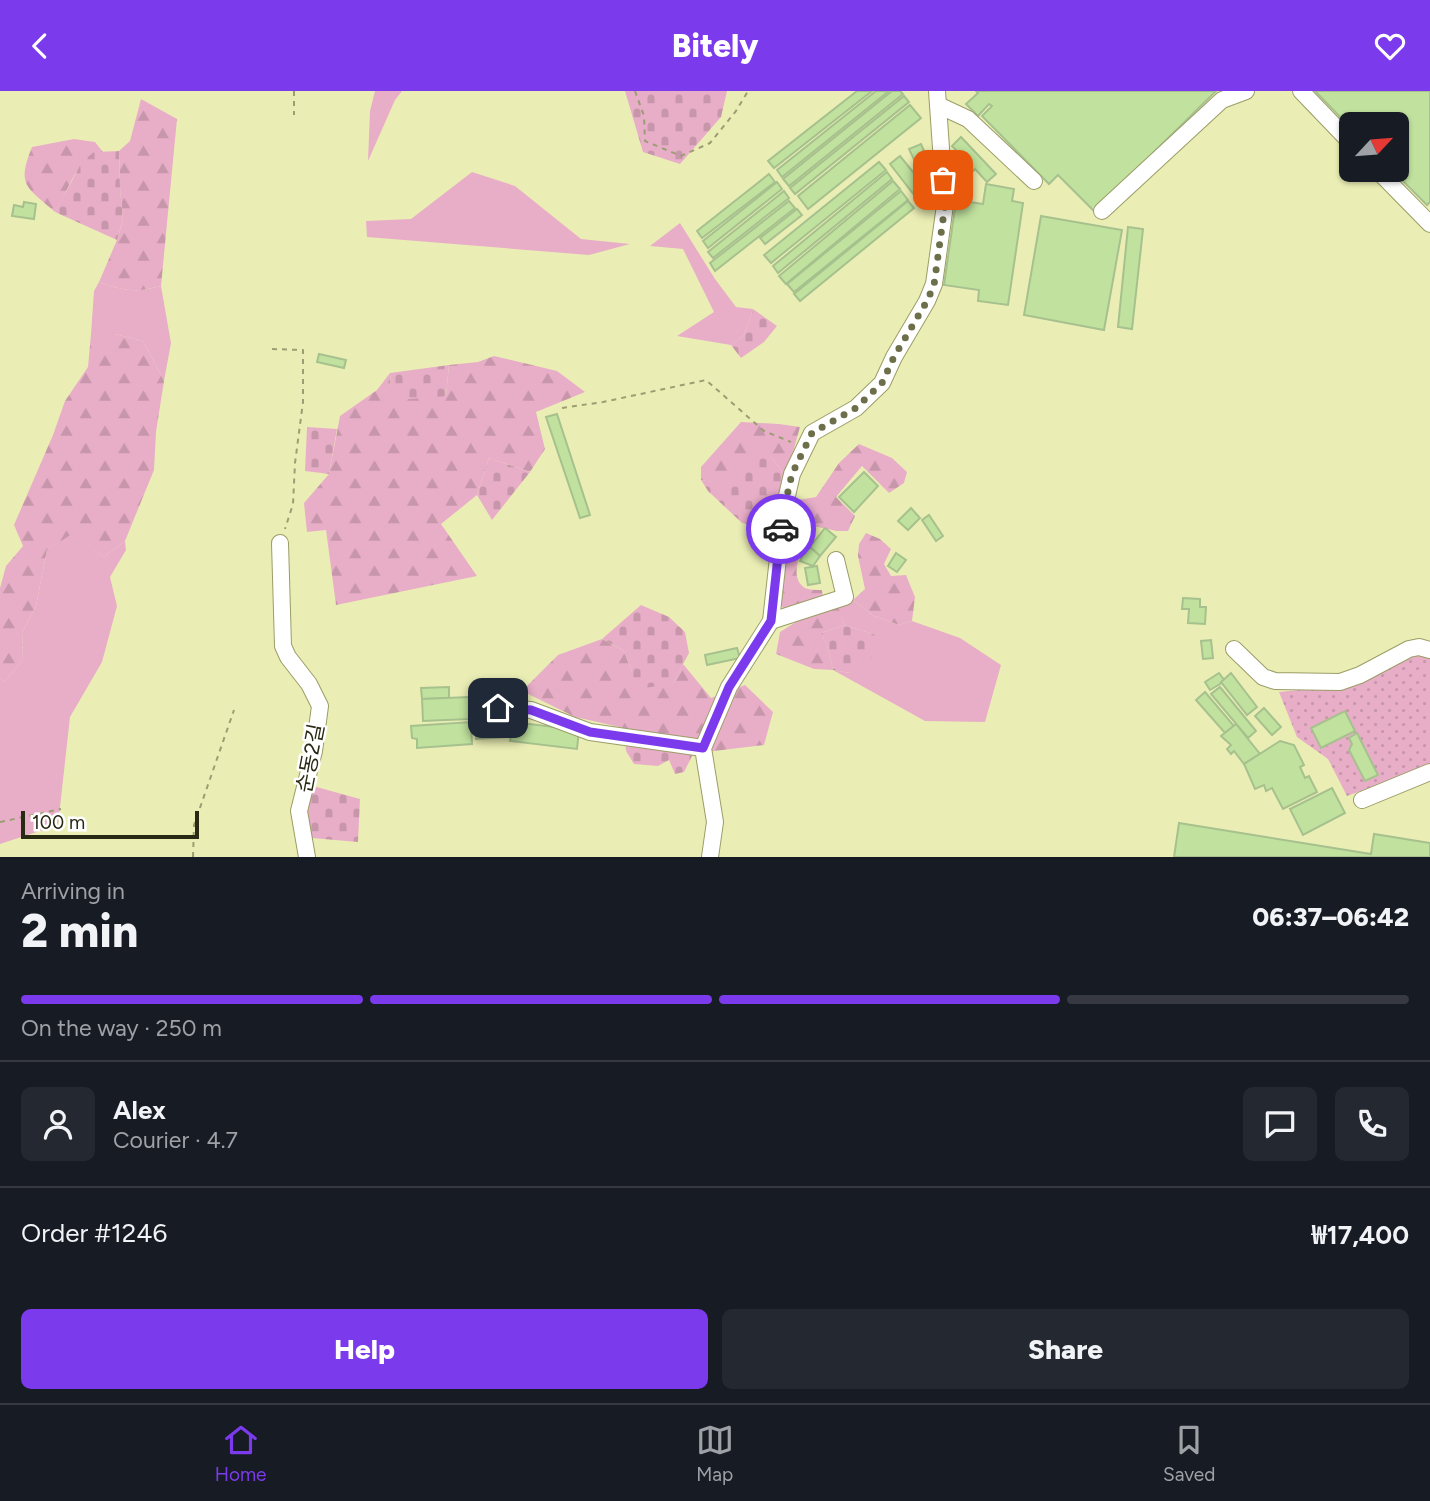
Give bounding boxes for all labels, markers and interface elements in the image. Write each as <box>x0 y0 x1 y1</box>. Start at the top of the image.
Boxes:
icon: back <box>21 27 59 65</box>
text: Bitely <box>672 27 758 65</box>
icon: heart <box>1371 27 1409 65</box>
north arrow <box>1339 112 1409 182</box>
map controls <box>1339 112 1409 182</box>
pin <box>913 150 973 210</box>
icon: bag <box>924 161 962 199</box>
courier <box>746 494 816 564</box>
icon: car <box>762 510 800 548</box>
pin <box>468 678 528 738</box>
icon: home <box>479 689 517 727</box>
street label: 순동2길 <box>291 721 329 795</box>
scale bar <box>21 808 200 840</box>
text: 100 m <box>32 811 85 834</box>
text: Arriving in <box>21 877 125 905</box>
text: 06:37–06:42 <box>1252 901 1409 933</box>
text: 2 min <box>21 903 138 959</box>
text: On the way · 250 m <box>21 1014 222 1042</box>
button: person <box>21 1087 95 1161</box>
button: chat <box>1243 1087 1317 1161</box>
button: phone <box>1335 1087 1409 1161</box>
text: Alex <box>113 1094 166 1126</box>
text: Courier · 4.7 <box>113 1126 238 1154</box>
text: Order #1246 <box>21 1217 167 1249</box>
text: ₩17,400 <box>1311 1219 1409 1251</box>
button: Help <box>21 1309 708 1389</box>
button: Share <box>722 1309 1409 1389</box>
tab: Home <box>215 1421 266 1486</box>
tab: Map <box>696 1421 734 1486</box>
tab: Saved <box>1163 1421 1215 1486</box>

